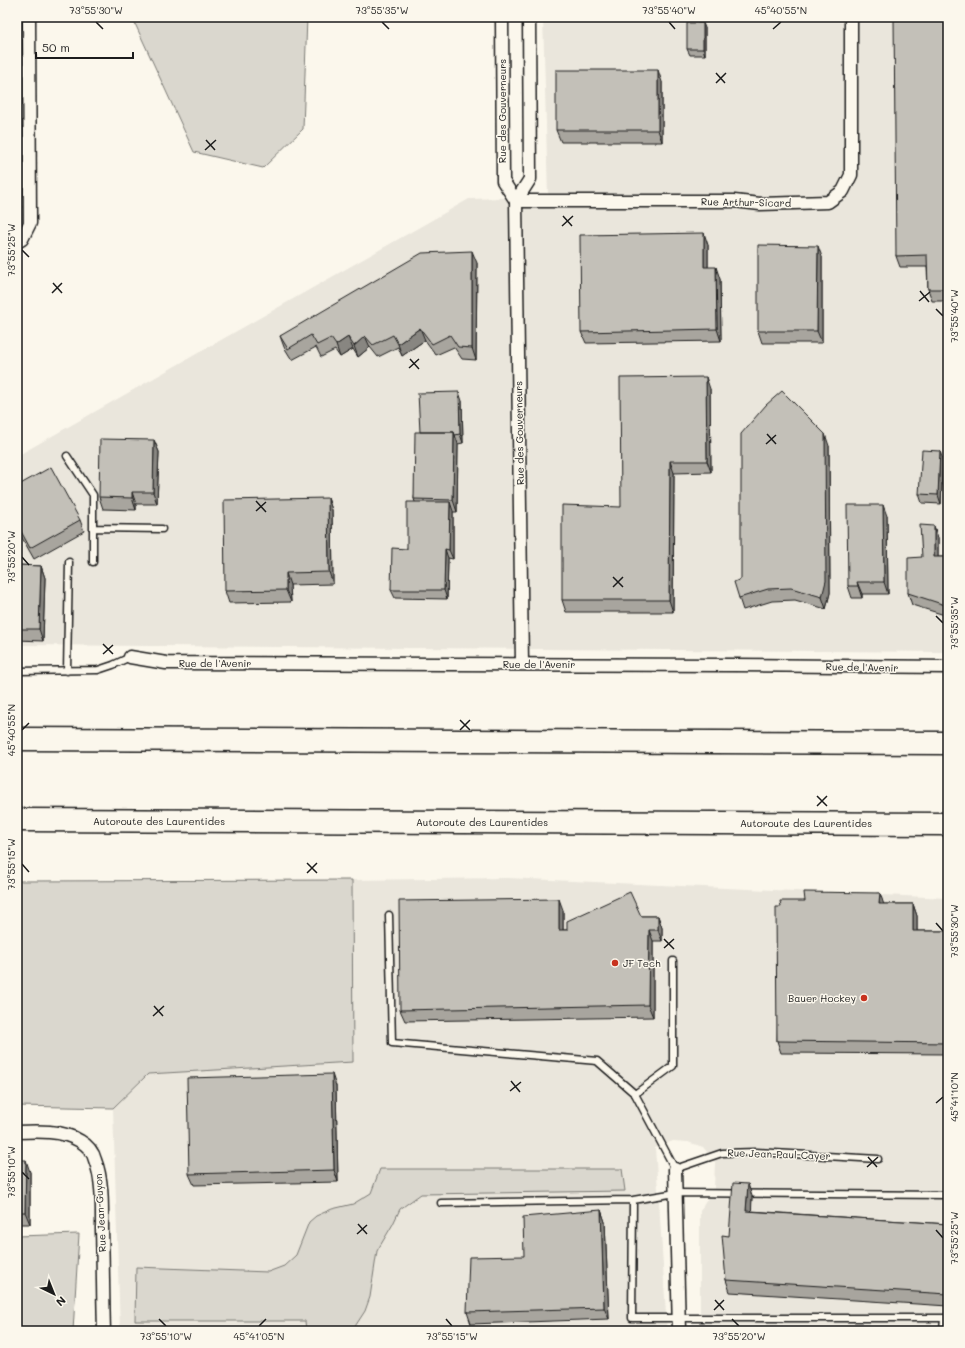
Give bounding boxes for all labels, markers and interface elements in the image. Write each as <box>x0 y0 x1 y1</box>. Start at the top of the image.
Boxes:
text: 73°55'30"W <box>69 3 123 17</box>
text: 73°55'35"W <box>355 3 409 17</box>
text: 73°55'40"W <box>642 3 696 17</box>
text: 45°40'55"N <box>755 3 807 17</box>
scale bar <box>36 34 133 60</box>
text: 50 m <box>42 39 70 55</box>
street label: Rue des Gouverneurs <box>495 59 509 163</box>
street label: Rue Arthur-Sicard <box>701 194 791 210</box>
text: 73°55'25"W <box>4 223 18 276</box>
text: 73°55'40"W <box>947 289 961 343</box>
street label: Rue des Gouverneurs <box>511 381 527 485</box>
text: 73°55'20"W <box>4 530 18 584</box>
text: 73°55'35"W <box>947 596 961 650</box>
street label: Rue de l'Avenir <box>179 656 251 670</box>
street label: Rue de l'Avenir <box>503 657 575 671</box>
street label: Rue de l'Avenir <box>826 659 898 675</box>
text: 45°40'55"N <box>4 704 18 756</box>
street label: Autoroute des Laurentides <box>93 814 225 828</box>
street label: Autoroute des Laurentides <box>416 815 548 829</box>
street label: Autoroute des Laurentides <box>740 816 872 830</box>
text: 73°55'15"W <box>4 838 18 890</box>
text: 73°55'30"W <box>947 904 961 958</box>
place label: JF Tech <box>623 956 661 970</box>
marker: JF Tech <box>610 958 620 968</box>
place label: Bauer Hockey <box>788 991 856 1005</box>
marker: Bauer Hockey <box>859 993 869 1003</box>
text: 45°41'10"N <box>947 1072 961 1122</box>
street label: Rue Jean-Paul-Cayer <box>727 1145 831 1163</box>
text: 73°55'10"W <box>4 1146 18 1198</box>
street label: Rue Jean-Guyon <box>91 1173 109 1253</box>
text: 73°55'25"W <box>947 1211 961 1264</box>
north arrow <box>34 1274 74 1314</box>
text: N <box>53 1293 69 1310</box>
text: 73°55'10"W <box>140 1329 192 1343</box>
text: 45°41'05"N <box>233 1329 285 1343</box>
text: 73°55'15"W <box>426 1329 478 1343</box>
text: 73°55'20"W <box>712 1329 766 1343</box>

